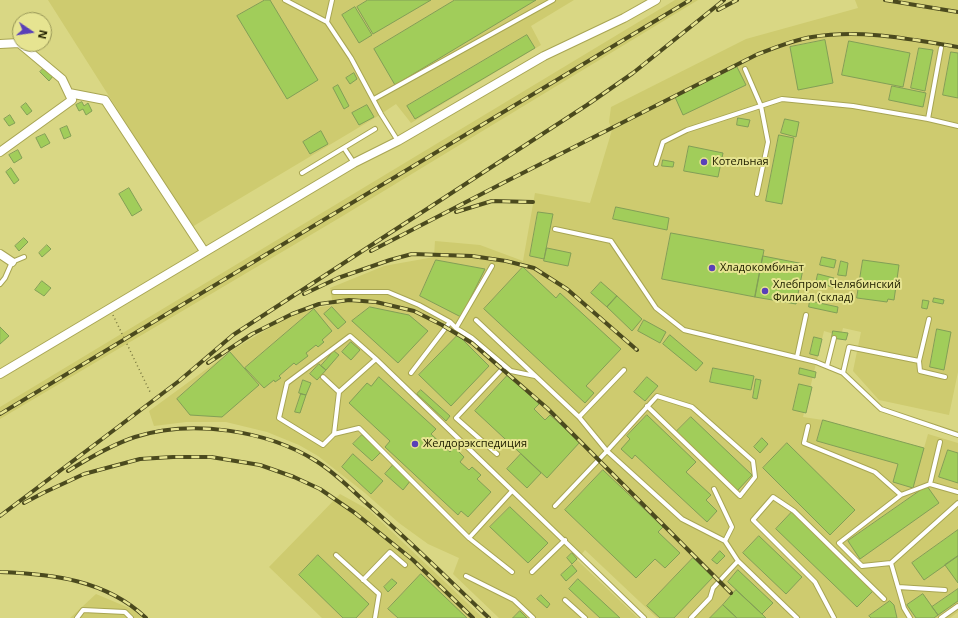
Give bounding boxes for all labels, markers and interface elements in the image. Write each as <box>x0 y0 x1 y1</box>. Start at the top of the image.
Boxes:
north arrow <box>12 12 52 52</box>
text: N <box>35 29 52 41</box>
place label: Котельная <box>712 155 769 169</box>
marker: Котельная <box>699 157 709 167</box>
place label: Хладокомбинат <box>720 261 804 275</box>
marker: Хладокомбинат <box>707 263 717 273</box>
place label: Хлебпром Челябинский Филиал (склад) <box>773 278 901 304</box>
marker: Хлебпром Челябинский Филиал (склад) <box>760 286 770 296</box>
place label: Желдорэкспедиция <box>423 437 527 451</box>
marker: Желдорэкспедиция <box>410 439 420 449</box>

